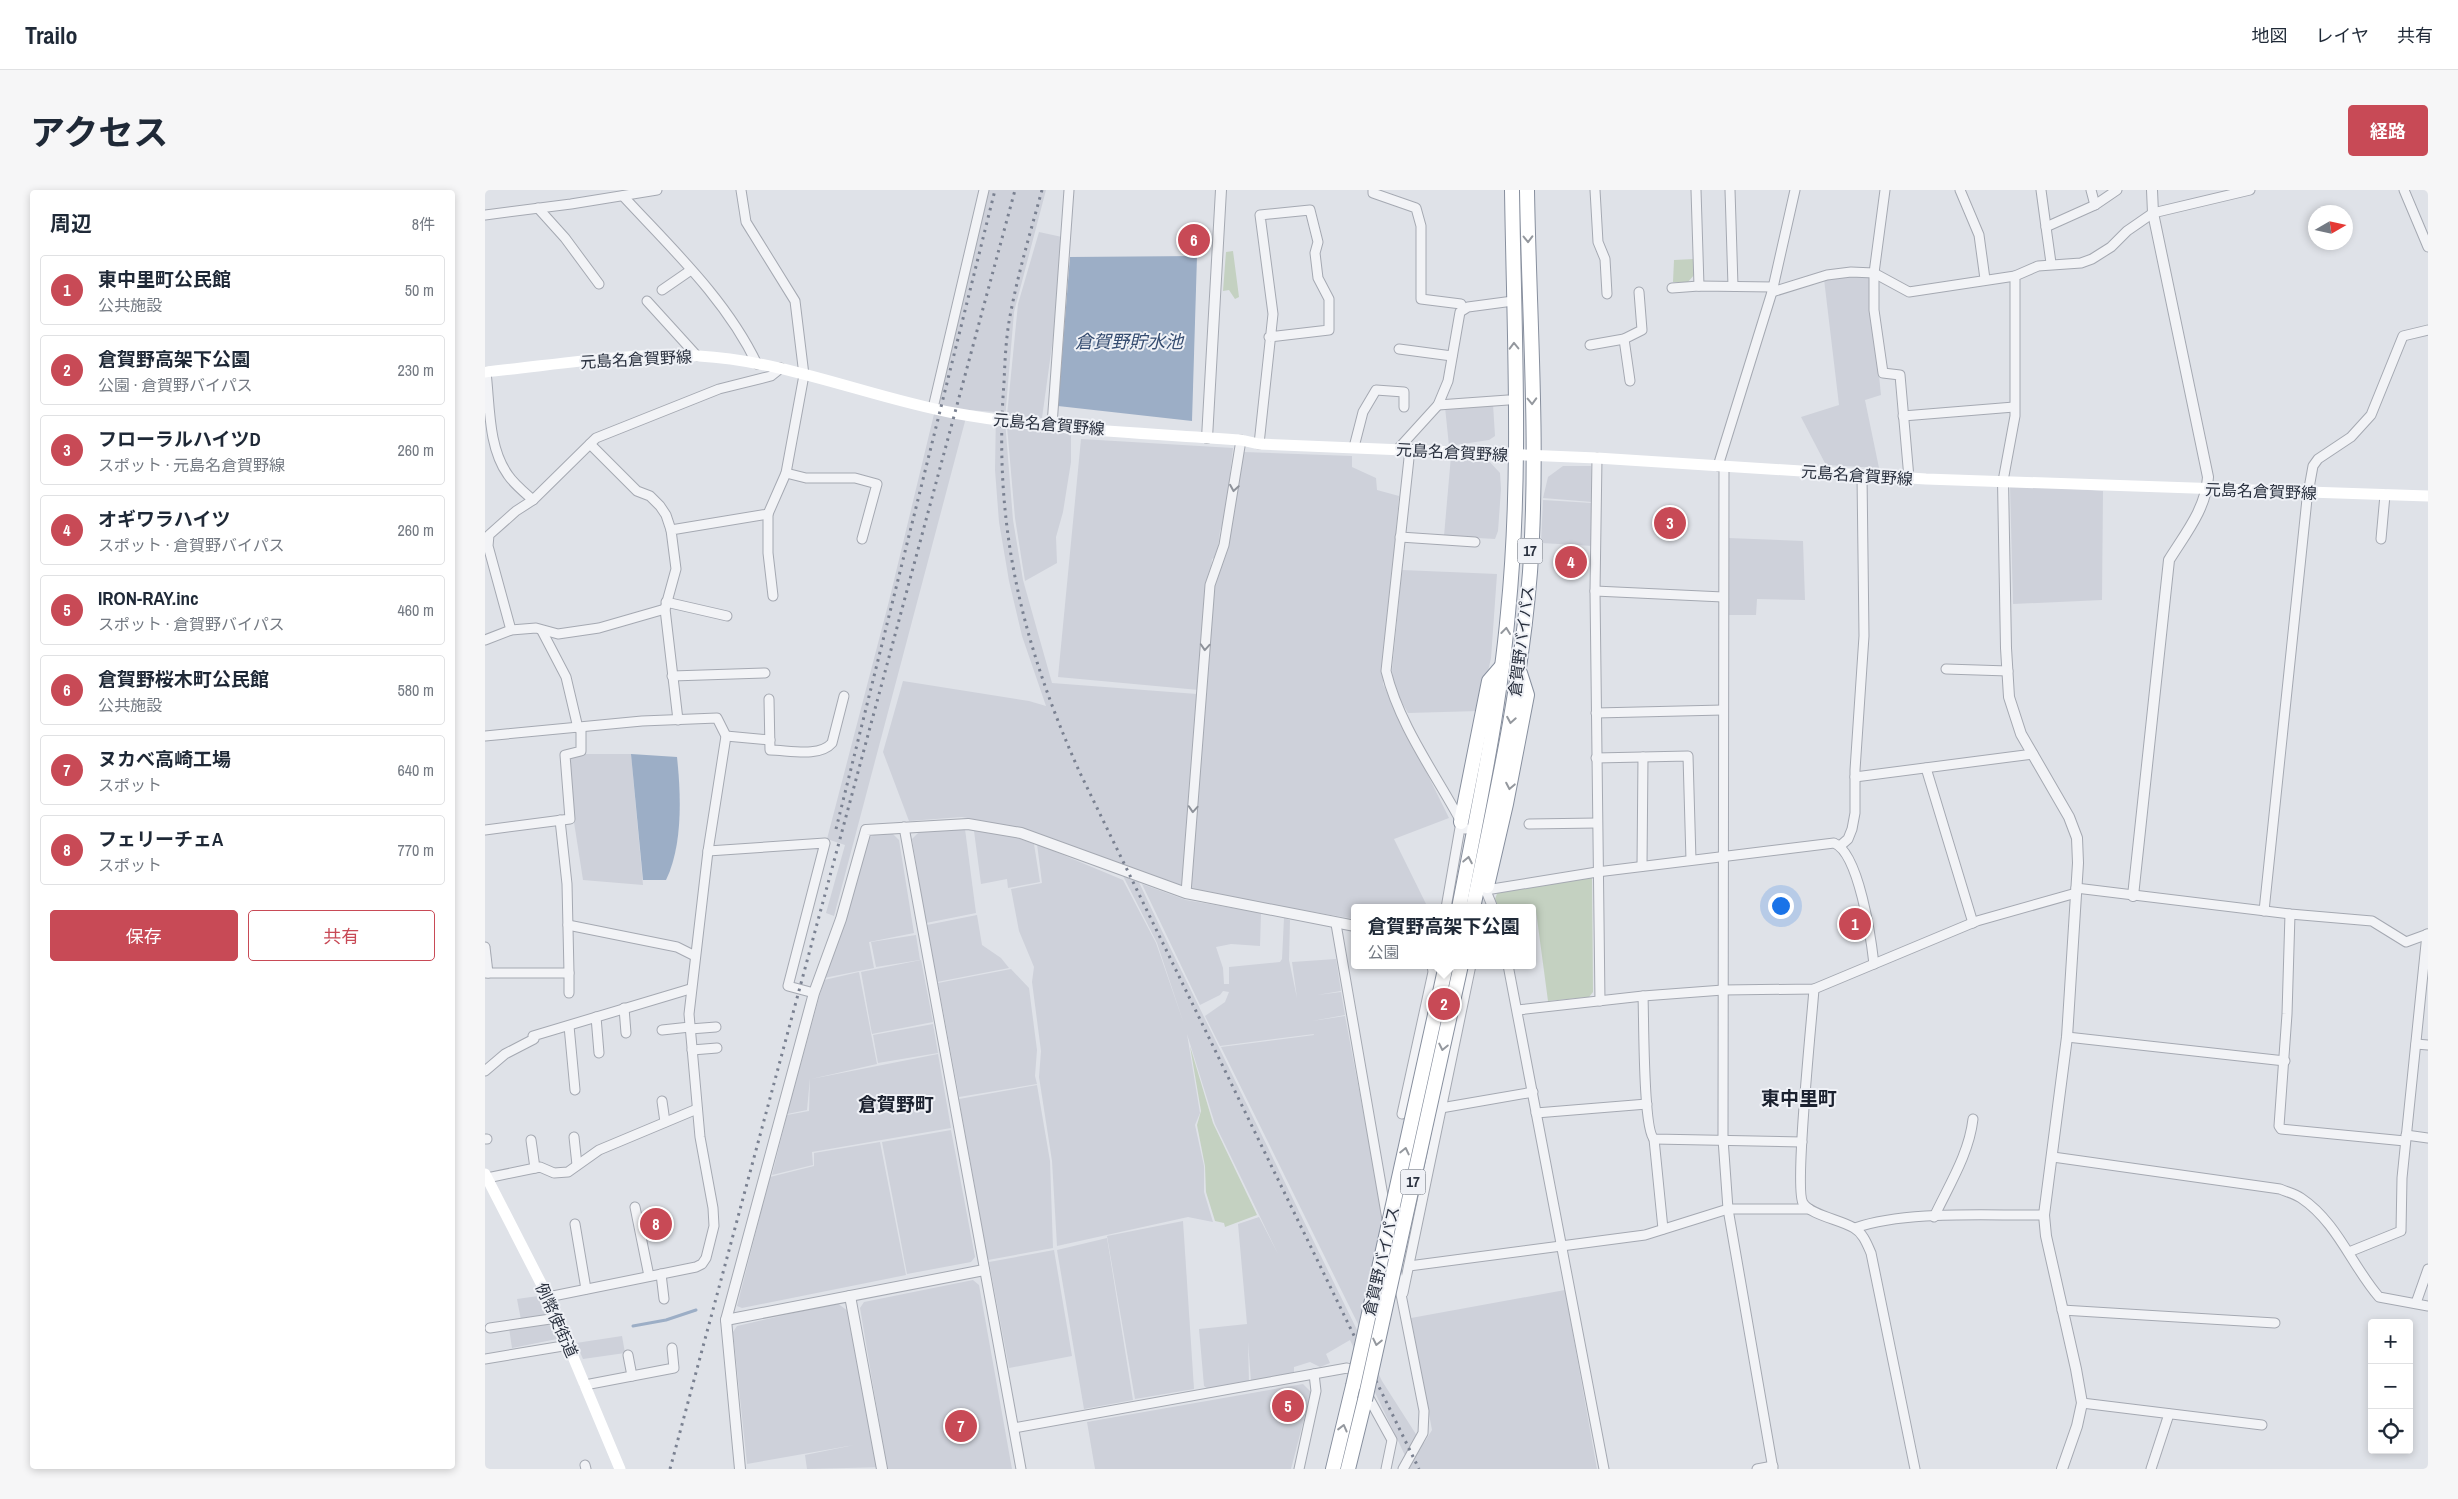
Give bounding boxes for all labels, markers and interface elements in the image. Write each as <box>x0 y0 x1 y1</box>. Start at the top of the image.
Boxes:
text: Trailo <box>25 19 78 51</box>
text: 地図 <box>2252 23 2288 48</box>
text: レイヤ <box>2316 23 2369 48</box>
text: 共有 <box>2397 23 2433 48</box>
button: 経路 <box>2348 105 2428 156</box>
text: アクセス <box>30 109 168 156</box>
north arrow <box>2308 205 2353 250</box>
text: 周辺 <box>50 209 92 238</box>
text: 8件 <box>412 213 435 235</box>
pin: 6 <box>1178 221 1210 259</box>
one-way arrow <box>1523 235 1533 243</box>
text: 東中里町公民館 <box>98 266 231 292</box>
text: 1 <box>63 279 71 301</box>
text: 50 m <box>405 279 434 301</box>
text: 公共施設 <box>98 294 162 316</box>
water label: 倉賀野貯水池 <box>1075 329 1185 354</box>
one-way arrow <box>1509 342 1519 350</box>
street label: 元島名倉賀野線 <box>579 345 693 373</box>
text: 倉賀野高架下公園 <box>98 346 250 372</box>
text: 2 <box>63 359 71 381</box>
text: 230 m <box>398 359 434 381</box>
text: 公園 · 倉賀野バイパス <box>98 374 253 396</box>
one-way arrow <box>1527 398 1537 405</box>
street label: 元島名倉賀野線 <box>992 408 1106 440</box>
text: フローラルハイツD <box>98 426 261 452</box>
street label: 元島名倉賀野線 <box>1395 438 1509 466</box>
text: 3 <box>63 439 71 461</box>
text: 260 m <box>398 439 434 461</box>
text: スポット · 元島名倉賀野線 <box>98 454 285 476</box>
street label: 元島名倉賀野線 <box>1800 460 1914 490</box>
street label: 元島名倉賀野線 <box>2205 478 2317 504</box>
one-way arrow <box>1229 484 1239 493</box>
pin: 3 <box>1654 504 1686 542</box>
text: オギワラハイツ <box>98 506 230 532</box>
text: 4 <box>63 519 71 541</box>
text: 260 m <box>398 519 434 541</box>
text: スポット · 倉賀野バイパス <box>98 534 285 556</box>
road number: 17 <box>1517 538 1543 564</box>
pin: 4 <box>1555 543 1587 581</box>
street label: 倉賀野バイパス <box>1503 584 1539 698</box>
text: IRON-RAY.inc <box>98 585 199 611</box>
text: 5 <box>63 599 71 621</box>
text: 460 m <box>398 599 434 621</box>
text: スポット · 倉賀野バイパス <box>98 613 285 635</box>
one-way arrow <box>1500 626 1511 634</box>
one-way arrow <box>1200 644 1211 652</box>
text: 倉賀野桜木町公民館 <box>98 666 269 692</box>
text: 6 <box>63 679 71 701</box>
text: 580 m <box>398 679 434 701</box>
text: 公共施設 <box>98 694 162 716</box>
one-way arrow <box>1506 715 1516 724</box>
text: ヌカべ高崎工場 <box>98 746 231 772</box>
text: 7 <box>63 759 71 781</box>
text: 640 m <box>398 759 434 781</box>
text: スポット <box>98 774 162 796</box>
one-way arrow <box>1505 782 1515 790</box>
one-way arrow <box>1188 806 1199 814</box>
text: フェリーチェA <box>98 826 223 852</box>
text: 8 <box>63 839 71 861</box>
text: 770 m <box>398 839 434 861</box>
text: スポット <box>98 854 162 876</box>
one-way arrow <box>1462 856 1473 864</box>
your location <box>1768 893 1794 919</box>
popup <box>1351 904 1536 969</box>
pin: 1 <box>1839 905 1871 943</box>
button: 保存 <box>50 910 238 961</box>
button: 共有 <box>248 910 435 961</box>
text: 倉賀野高架下公園 <box>1367 913 1520 939</box>
text: 公園 <box>1367 941 1400 963</box>
pin: 2 <box>1428 985 1460 1023</box>
one-way arrow <box>1438 1043 1448 1051</box>
district label: 東中里町 <box>1761 1085 1837 1111</box>
district label: 倉賀野町 <box>858 1091 934 1117</box>
one-way arrow <box>1399 1146 1410 1155</box>
road number: 17 <box>1401 1170 1425 1194</box>
street label: 倉賀野バイパス <box>1358 1204 1404 1318</box>
pin: 8 <box>640 1205 672 1243</box>
street label: 例幣使街道 <box>531 1279 583 1361</box>
map controls <box>2368 1319 2413 1454</box>
button: + <box>2368 1319 2413 1364</box>
one-way arrow <box>1372 1338 1383 1347</box>
button: − <box>2368 1364 2413 1409</box>
pin: 5 <box>1272 1387 1304 1425</box>
pin: 7 <box>945 1407 977 1445</box>
button: locate <box>2368 1409 2413 1454</box>
one-way arrow <box>1337 1423 1348 1432</box>

